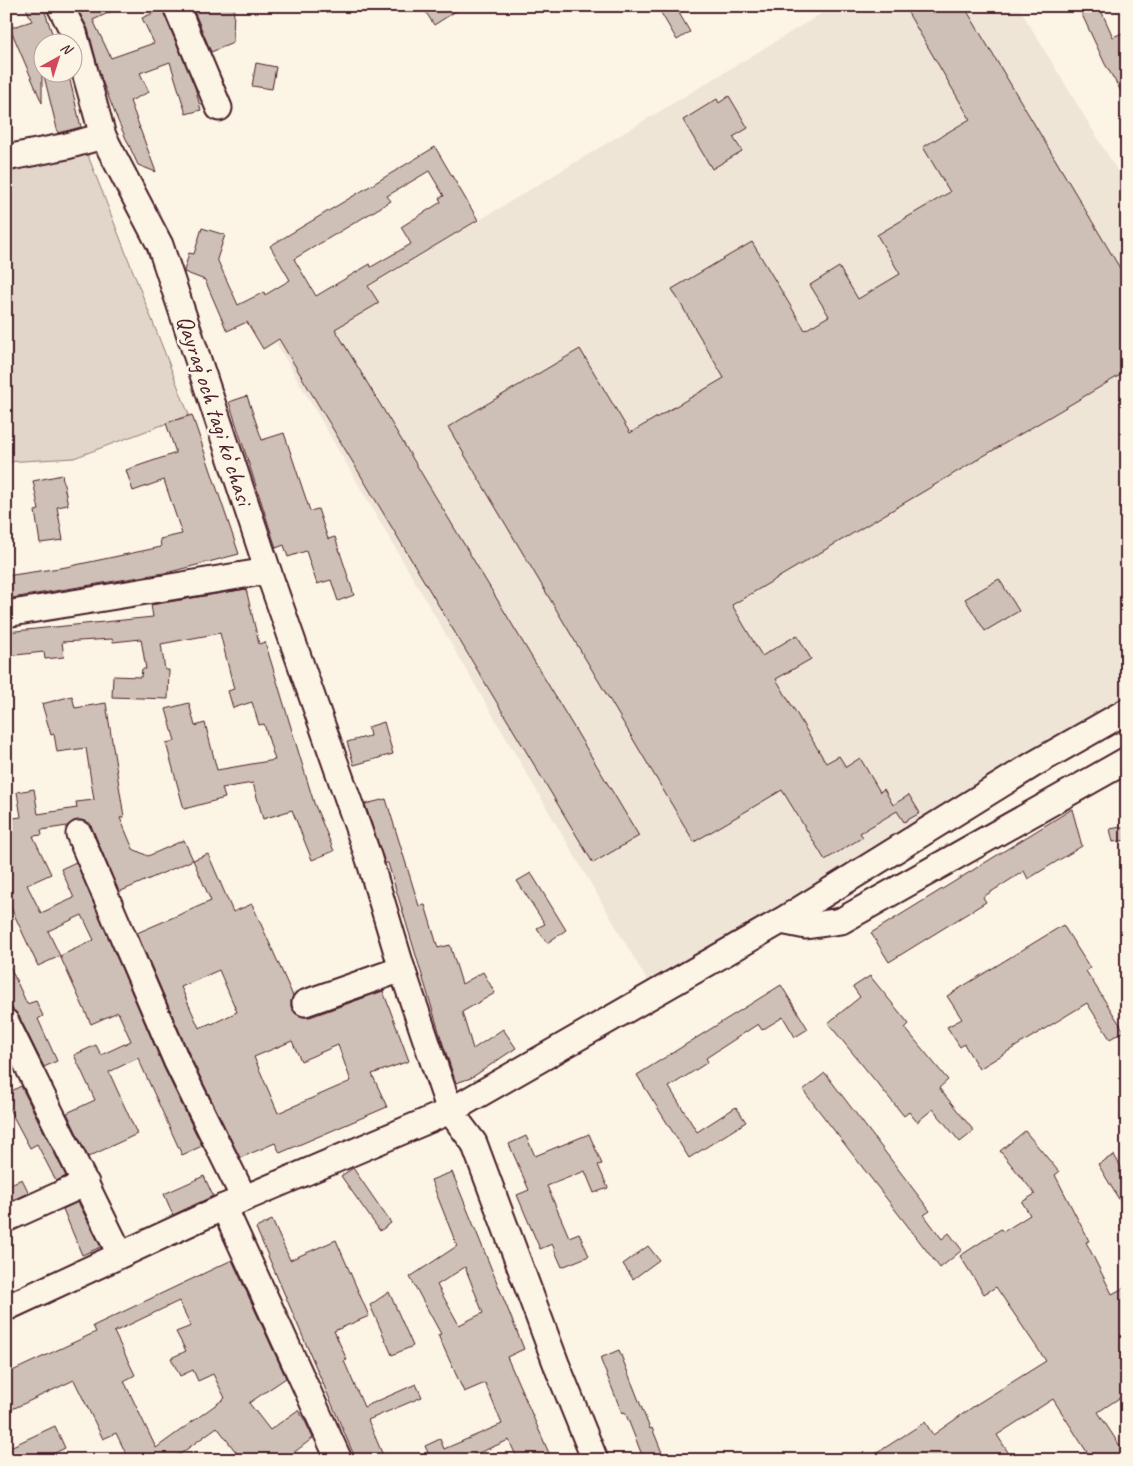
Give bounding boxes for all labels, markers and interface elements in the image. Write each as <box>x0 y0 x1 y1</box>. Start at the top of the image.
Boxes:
north arrow <box>32 32 82 82</box>
text: N <box>57 39 76 59</box>
street label: Qayragʻoch tagi koʻchasi <box>170 311 261 511</box>

